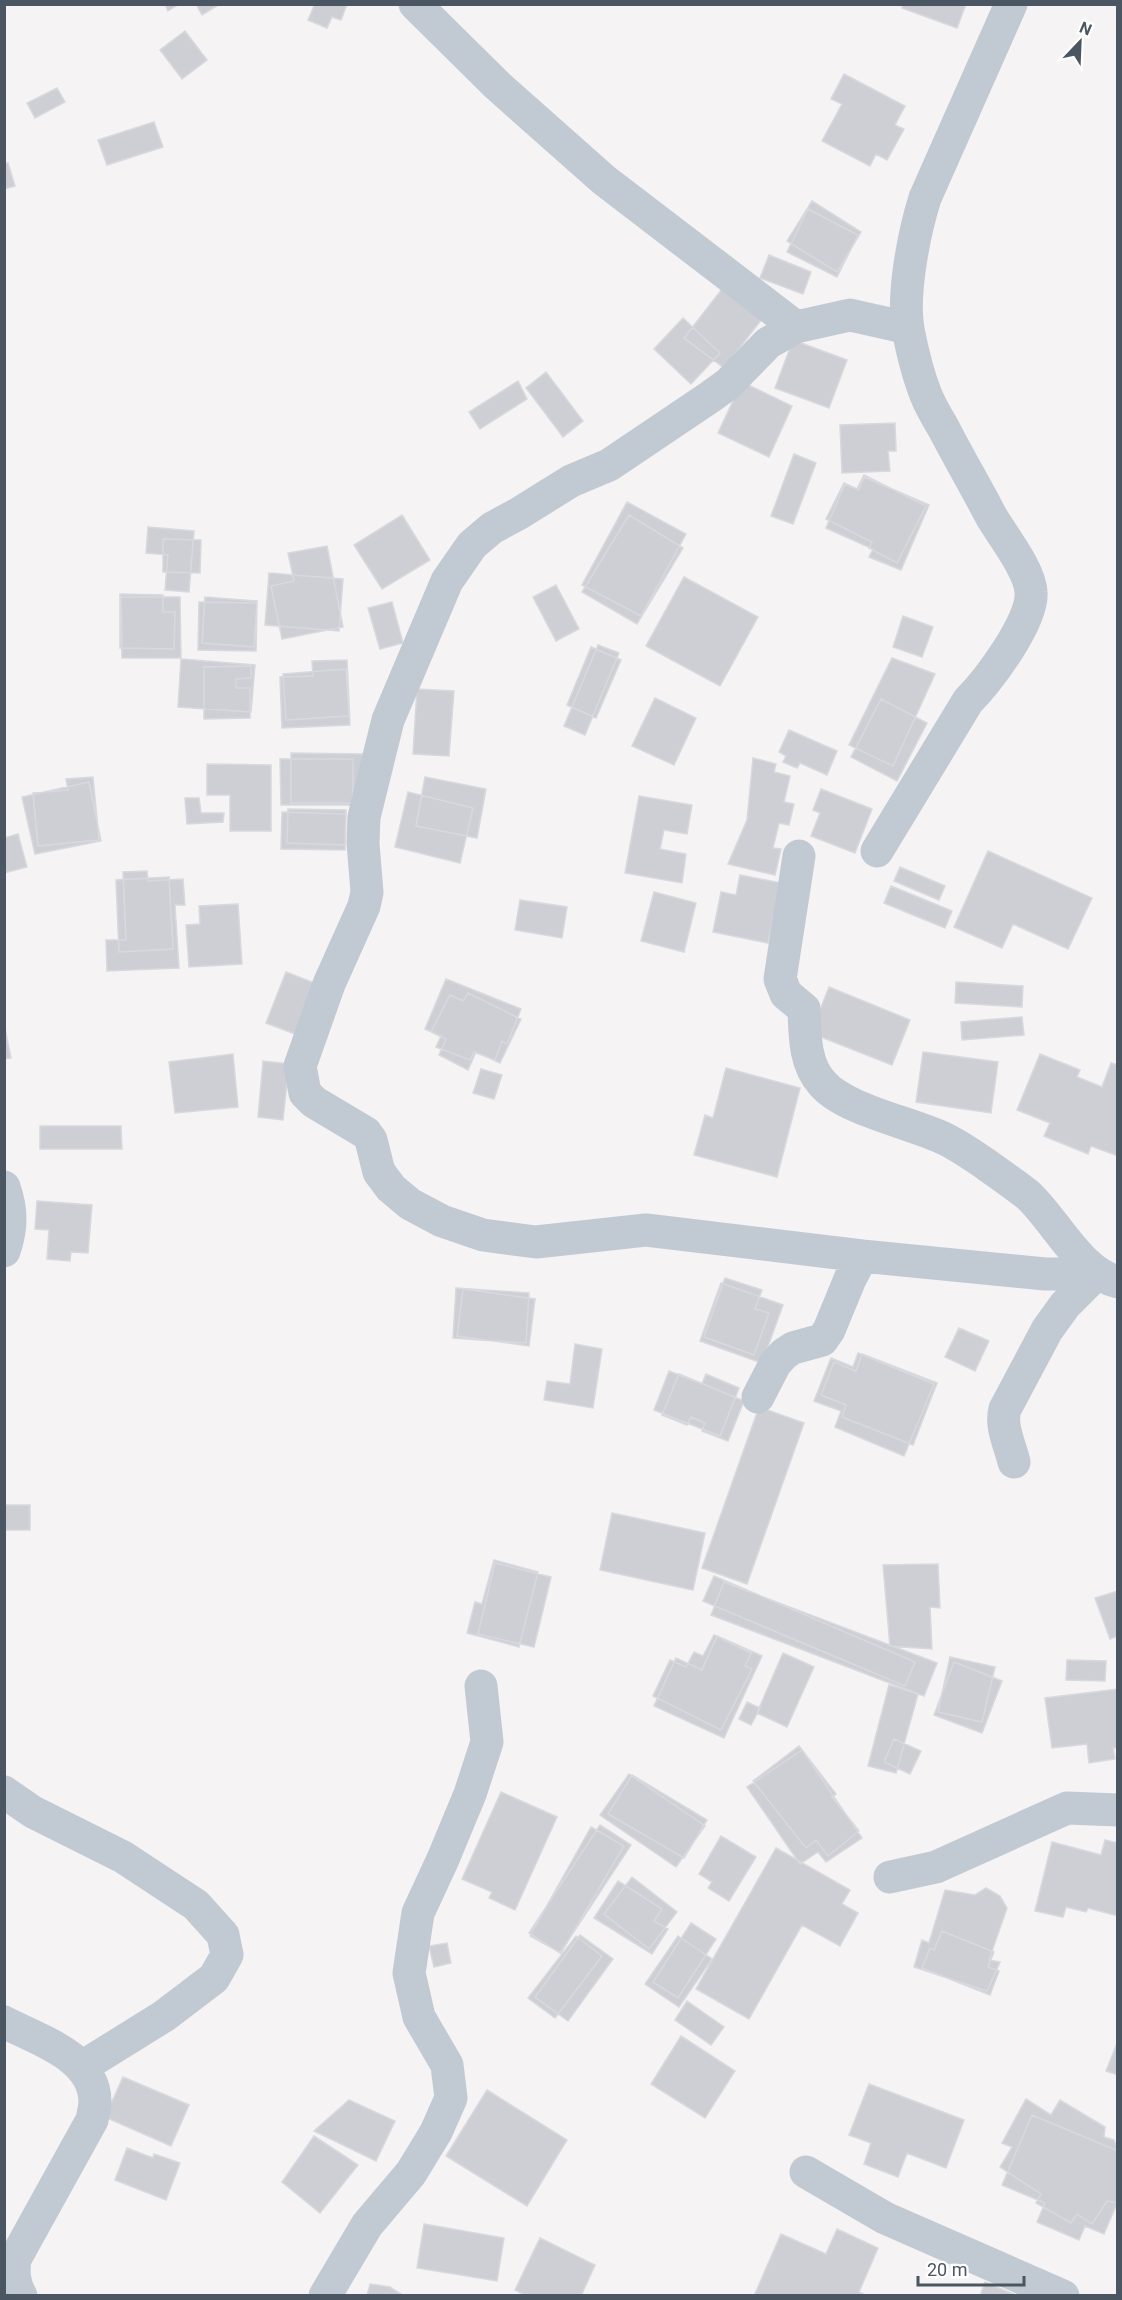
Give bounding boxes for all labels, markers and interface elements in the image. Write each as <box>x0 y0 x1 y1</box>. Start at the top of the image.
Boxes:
north arrow <box>1050 12 1110 72</box>
text: N <box>1077 18 1095 40</box>
scale bar <box>918 2249 1024 2287</box>
text: 20 m <box>927 2259 967 2280</box>

